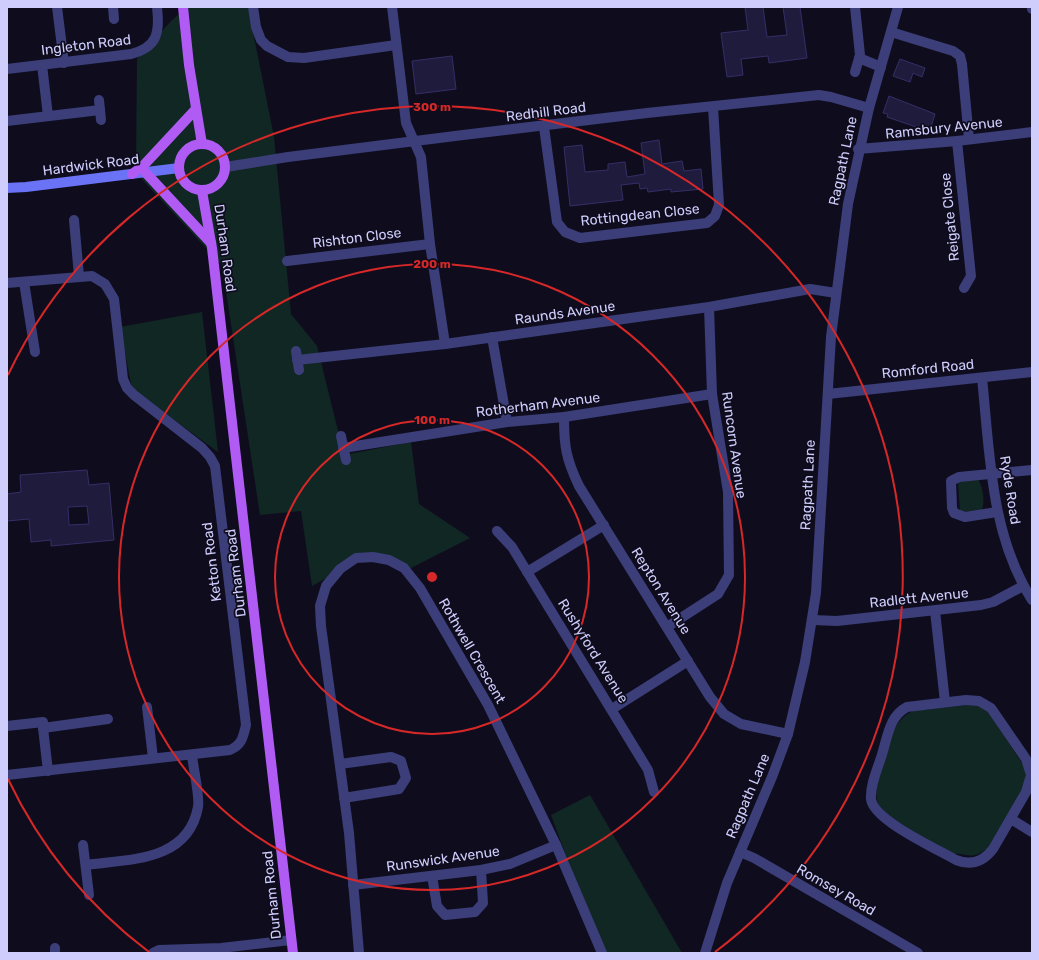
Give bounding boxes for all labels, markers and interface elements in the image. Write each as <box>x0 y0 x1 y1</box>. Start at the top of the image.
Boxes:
street label: Ingleton Road <box>40 31 132 59</box>
street label: Redhill Road <box>505 99 587 125</box>
text: 300 m <box>413 100 451 114</box>
street label: Ramsbury Avenue <box>884 113 1004 143</box>
street label: Ragpath Lane <box>825 115 861 207</box>
street label: Hardwick Road <box>42 151 140 179</box>
street label: Reigate Close <box>937 172 963 262</box>
street label: Rottingdean Close <box>580 200 701 230</box>
street label: Durham Road <box>210 203 240 293</box>
street label: Rishton Close <box>312 224 403 252</box>
text: 200 m <box>413 257 451 271</box>
street label: Raunds Avenue <box>514 298 617 328</box>
street label: Romford Road <box>881 356 975 382</box>
street label: Rotherham Avenue <box>475 389 601 421</box>
street label: Runcorn Avenue <box>718 390 750 500</box>
text: 100 m <box>414 413 450 427</box>
street label: Ragpath Lane <box>797 439 819 531</box>
street label: Ryde Road <box>996 454 1024 526</box>
street label: Ketton Road <box>199 521 225 603</box>
street label: Durham Road <box>222 528 250 618</box>
street label: Repton Avenue <box>627 544 695 638</box>
centre of rings <box>425 570 439 584</box>
street label: Radlett Avenue <box>869 584 970 612</box>
street label: Rothwell Crescent <box>435 595 509 707</box>
street label: Rushyford Avenue <box>554 596 632 706</box>
street label: Ragpath Lane <box>722 751 774 841</box>
street label: Runswick Avenue <box>385 843 501 875</box>
street label: Durham Road <box>259 850 285 940</box>
street label: Romsey Road <box>794 861 878 919</box>

